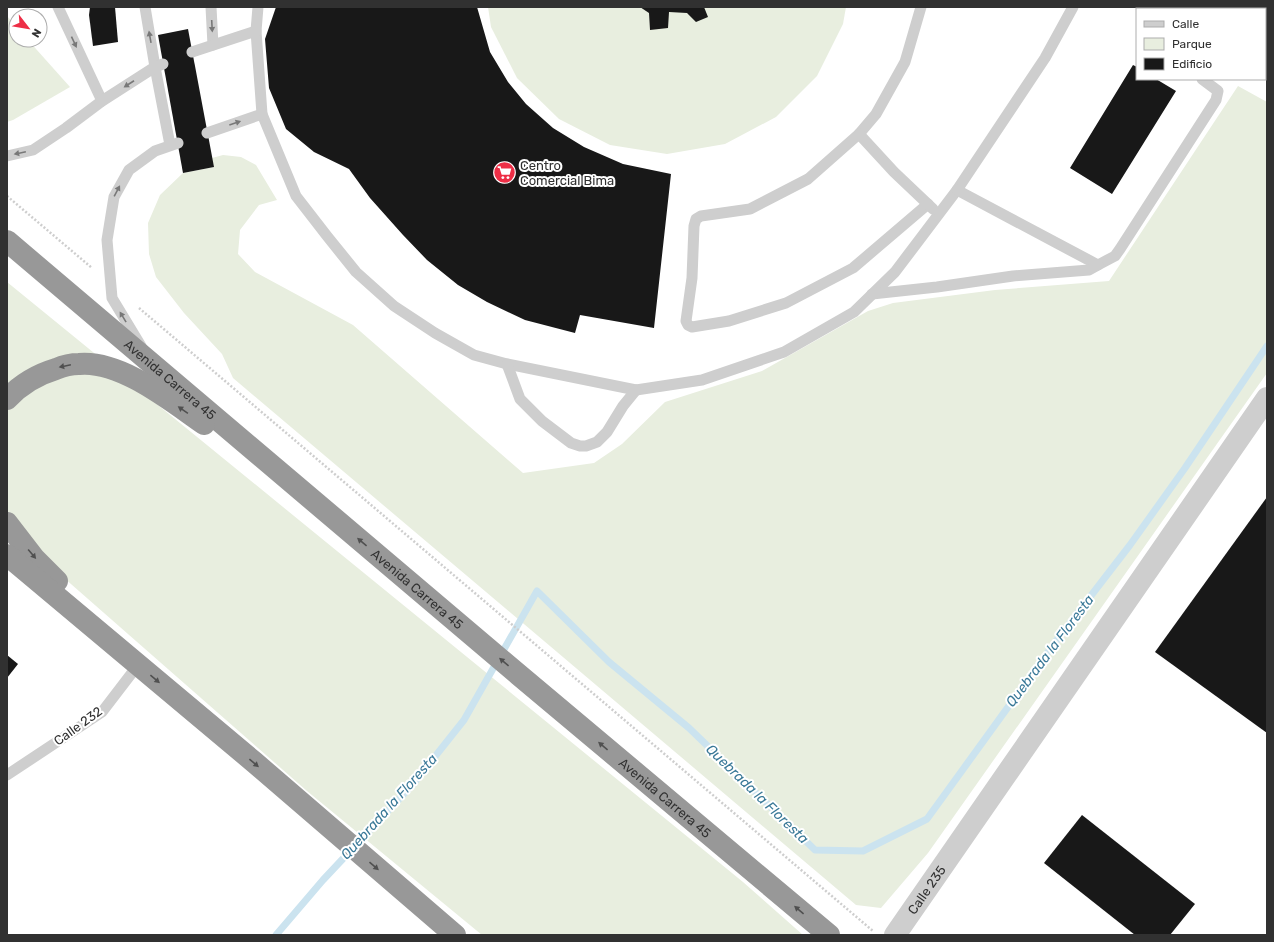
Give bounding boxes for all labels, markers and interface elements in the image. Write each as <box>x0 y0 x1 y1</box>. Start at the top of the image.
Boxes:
north arrow <box>8 8 48 48</box>
legend <box>1136 8 1266 80</box>
text: Calle <box>1172 17 1199 31</box>
one-way arrow <box>209 20 215 33</box>
text: N <box>28 26 44 40</box>
one-way arrow <box>146 31 152 43</box>
one-way arrow <box>71 37 77 48</box>
text: Parque <box>1172 37 1212 51</box>
text: Edificio <box>1172 57 1212 71</box>
one-way arrow <box>124 80 135 87</box>
one-way arrow <box>229 120 241 126</box>
one-way arrow <box>14 150 26 156</box>
place label: Centro Comercial Bima <box>520 158 614 188</box>
supermarket icon: Centro Comercial Bima <box>492 159 518 185</box>
one-way arrow <box>114 185 121 197</box>
one-way arrow <box>120 311 127 323</box>
street label: Avenida Carrera 45 <box>121 336 219 423</box>
one-way arrow <box>59 364 71 370</box>
one-way arrow <box>178 406 188 414</box>
one-way arrow <box>356 537 367 546</box>
street label: Avenida Carrera 45 <box>368 546 467 632</box>
one-way arrow <box>27 548 36 559</box>
water label: Quebrada la Floresta <box>1002 592 1098 710</box>
one-way arrow <box>499 658 508 667</box>
one-way arrow <box>149 675 160 684</box>
street label: Calle 232 <box>51 704 105 748</box>
one-way arrow <box>598 741 609 750</box>
water label: Quebrada la Floresta <box>702 741 812 847</box>
water label: Quebrada la Floresta <box>337 751 441 863</box>
street label: Avenida Carrera 45 <box>616 755 715 841</box>
one-way arrow <box>249 758 260 767</box>
one-way arrow <box>369 861 380 870</box>
street label: Calle 235 <box>904 862 949 917</box>
one-way arrow <box>794 905 805 914</box>

